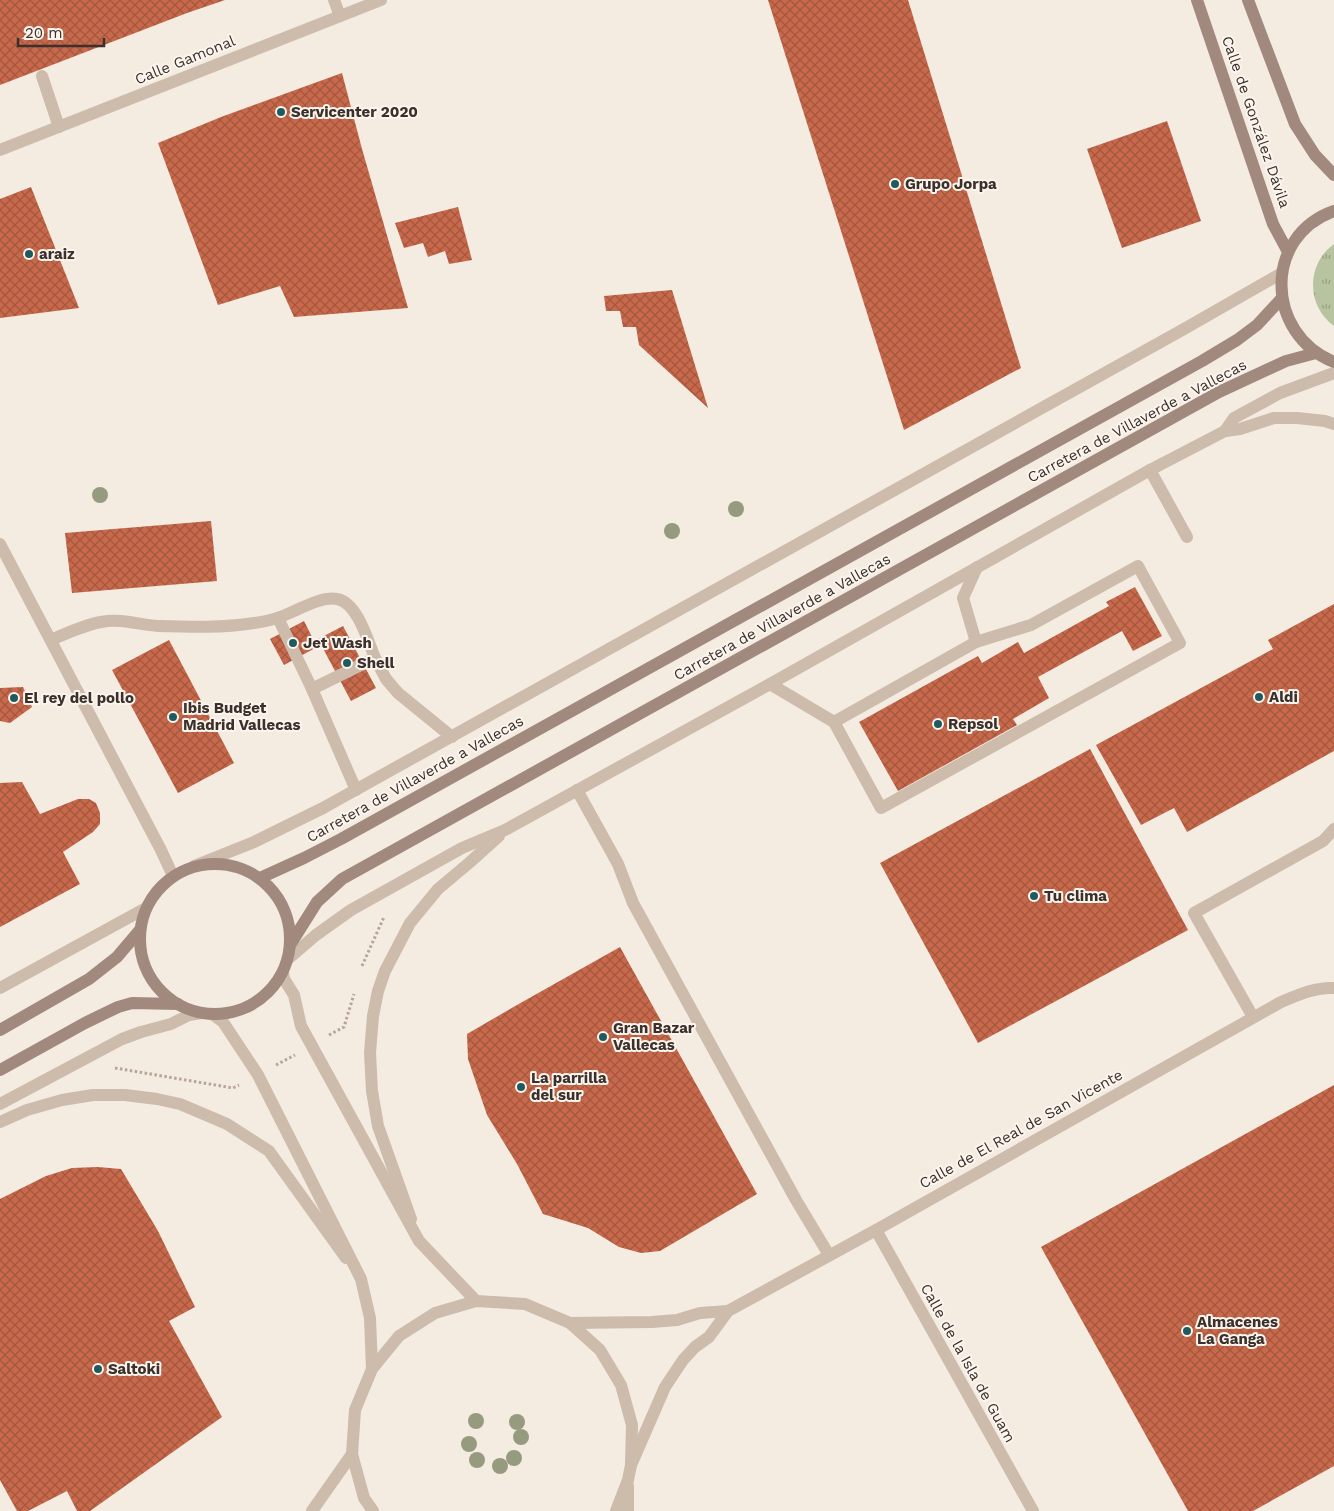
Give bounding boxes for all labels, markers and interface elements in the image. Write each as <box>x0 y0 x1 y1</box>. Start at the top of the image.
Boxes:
scale bar <box>18 15 104 47</box>
text: 20 m <box>25 24 63 42</box>
street label: Calle Gamonal <box>132 32 238 88</box>
street label: Calle de González Dávila <box>1218 34 1294 211</box>
place label: Servicenter 2020 <box>291 103 418 121</box>
marker: Servicenter 2020 <box>275 106 287 118</box>
place label: Grupo Jorpa <box>905 175 997 193</box>
marker: Grupo Jorpa <box>889 178 901 190</box>
place label: araiz <box>39 245 75 263</box>
marker: araiz <box>23 248 35 260</box>
street label: Carretera de Villaverde a Vallecas <box>1024 355 1250 487</box>
street label: Carretera de Villaverde a Vallecas <box>670 550 894 684</box>
place label: Jet Wash <box>303 634 372 652</box>
marker: Jet Wash <box>287 637 299 649</box>
place label: Shell <box>357 654 395 672</box>
marker: Shell <box>341 657 353 669</box>
place label: Aldi <box>1269 688 1298 706</box>
place label: El rey del pollo <box>24 689 134 707</box>
marker: Aldi <box>1253 691 1265 703</box>
marker: El rey del pollo <box>8 692 20 704</box>
place label: Ibis Budget Madrid Vallecas <box>183 699 300 734</box>
marker: Ibis Budget Madrid Vallecas <box>167 711 179 723</box>
street label: Carretera de Villaverde a Vallecas <box>303 712 527 846</box>
place label: Repsol <box>948 715 998 733</box>
marker: Repsol <box>932 718 944 730</box>
place label: Tu clima <box>1044 887 1107 905</box>
marker: Tu clima <box>1028 890 1040 902</box>
place label: Gran Bazar Vallecas <box>613 1019 695 1054</box>
marker: Gran Bazar Vallecas <box>597 1031 609 1043</box>
street label: Calle de El Real de San Vicente <box>916 1065 1126 1193</box>
place label: La parrilla del sur <box>531 1069 607 1104</box>
marker: La parrilla del sur <box>515 1081 527 1093</box>
street label: Calle de la Isla de Guam <box>917 1280 1019 1446</box>
place label: Almacenes La Ganga <box>1197 1313 1278 1348</box>
marker: Almacenes La Ganga <box>1181 1325 1193 1337</box>
place label: Saltoki <box>108 1360 160 1378</box>
marker: Saltoki <box>92 1363 104 1375</box>

